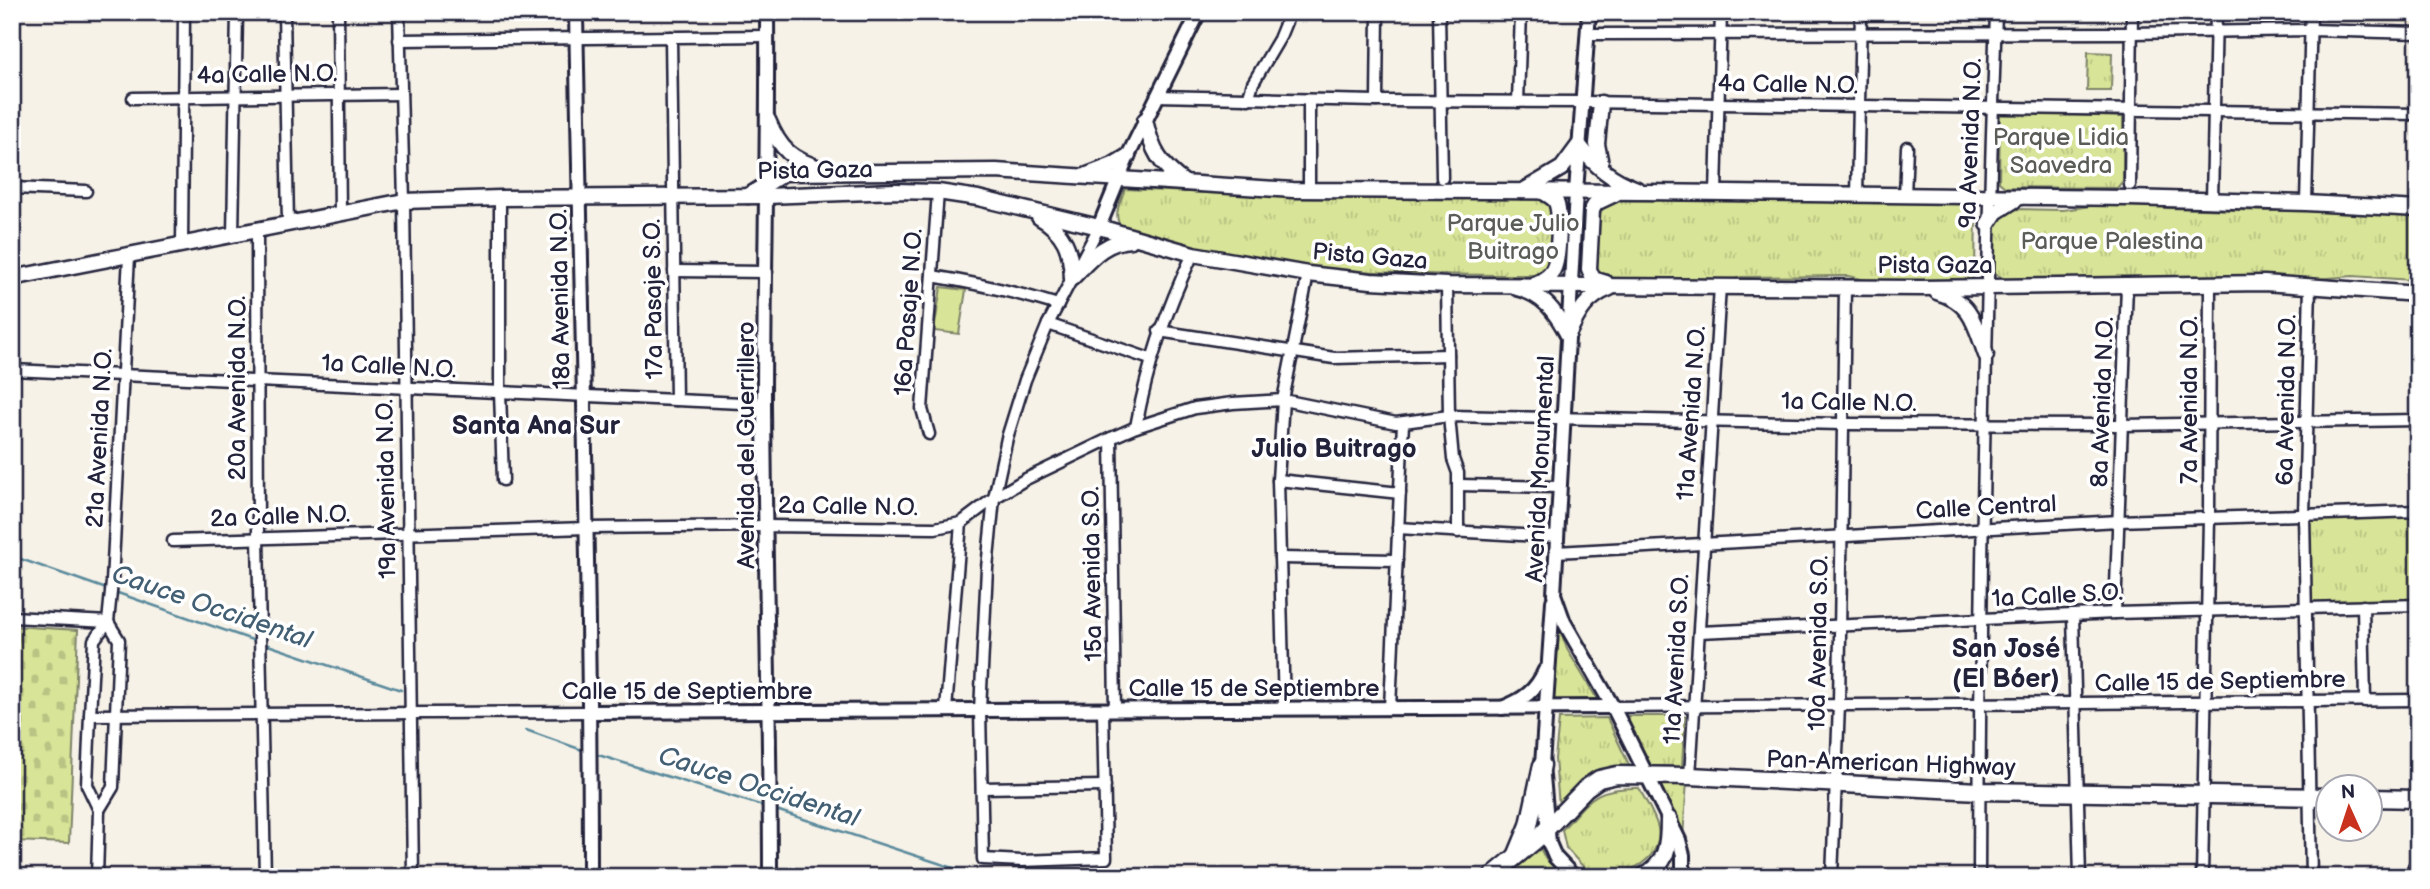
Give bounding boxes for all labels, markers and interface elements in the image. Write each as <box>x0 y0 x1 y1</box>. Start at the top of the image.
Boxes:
street label: 9a Avenida N.O. <box>1953 57 1988 229</box>
street label: 4a Calle N.O. <box>196 59 338 90</box>
street label: 4a Calle N.O. <box>1717 69 1859 100</box>
park label: Parque Lidia Saavedra <box>1993 123 2129 180</box>
street label: Pista Gaza <box>757 155 873 186</box>
street label: 18a Avenida N.O. <box>544 209 577 389</box>
park label: Parque Julio Buitrago <box>1446 209 1580 266</box>
street label: 17a Pasaje S.O. <box>638 218 669 380</box>
street label: 16a Pasaje N.O. <box>888 227 929 397</box>
park label: Parque Palestina <box>2020 227 2204 256</box>
street label: Pista Gaza <box>1311 237 1429 276</box>
street label: Pista Gaza <box>1877 251 1993 280</box>
street label: 20a Avenida N.O. <box>223 295 252 481</box>
street label: 6a Avenida N.O. <box>2271 314 2302 486</box>
street label: 8a Avenida N.O. <box>2085 316 2120 488</box>
street label: 7a Avenida N.O. <box>2175 316 2204 484</box>
street label: Avenida del Guerrillero <box>732 321 761 569</box>
street label: 11a Avenida N.O. <box>1671 325 1712 502</box>
street label: 21a Avenida N.O. <box>80 347 119 529</box>
street label: 1a Calle N.O. <box>321 348 457 385</box>
street label: Avenida Monumental <box>1520 355 1561 583</box>
street label: 1a Calle N.O. <box>1781 387 1917 418</box>
street label: 19a Avenida N.O. <box>370 399 403 579</box>
district label: Santa Ana Sur <box>452 411 621 442</box>
district label: Julio Buitrago <box>1252 434 1416 465</box>
street label: 15a Avenida S.O. <box>1076 486 1109 662</box>
street label: Calle Central <box>1915 489 2057 526</box>
street label: 2a Calle N.O. <box>778 491 918 522</box>
street label: 2a Calle N.O. <box>209 500 351 533</box>
street label: 10a Avenida S.O. <box>1802 555 1835 731</box>
water label: Cauce Occidental <box>107 559 316 656</box>
street label: 11a Avenida S.O. <box>1658 573 1695 745</box>
street label: 1a Calle S.O. <box>1991 578 2123 613</box>
district label: San José (El Bóer) <box>1952 634 2060 695</box>
street label: Calle 15 de Septiembre <box>2094 665 2346 698</box>
street label: Calle 15 de Septiembre <box>1129 674 1380 703</box>
street label: Calle 15 de Septiembre <box>562 677 813 706</box>
water label: Cauce Occidental <box>654 740 864 835</box>
street label: Pan-American Highway <box>1766 745 2016 782</box>
north arrow <box>2314 774 2384 844</box>
text: N <box>2340 781 2356 804</box>

